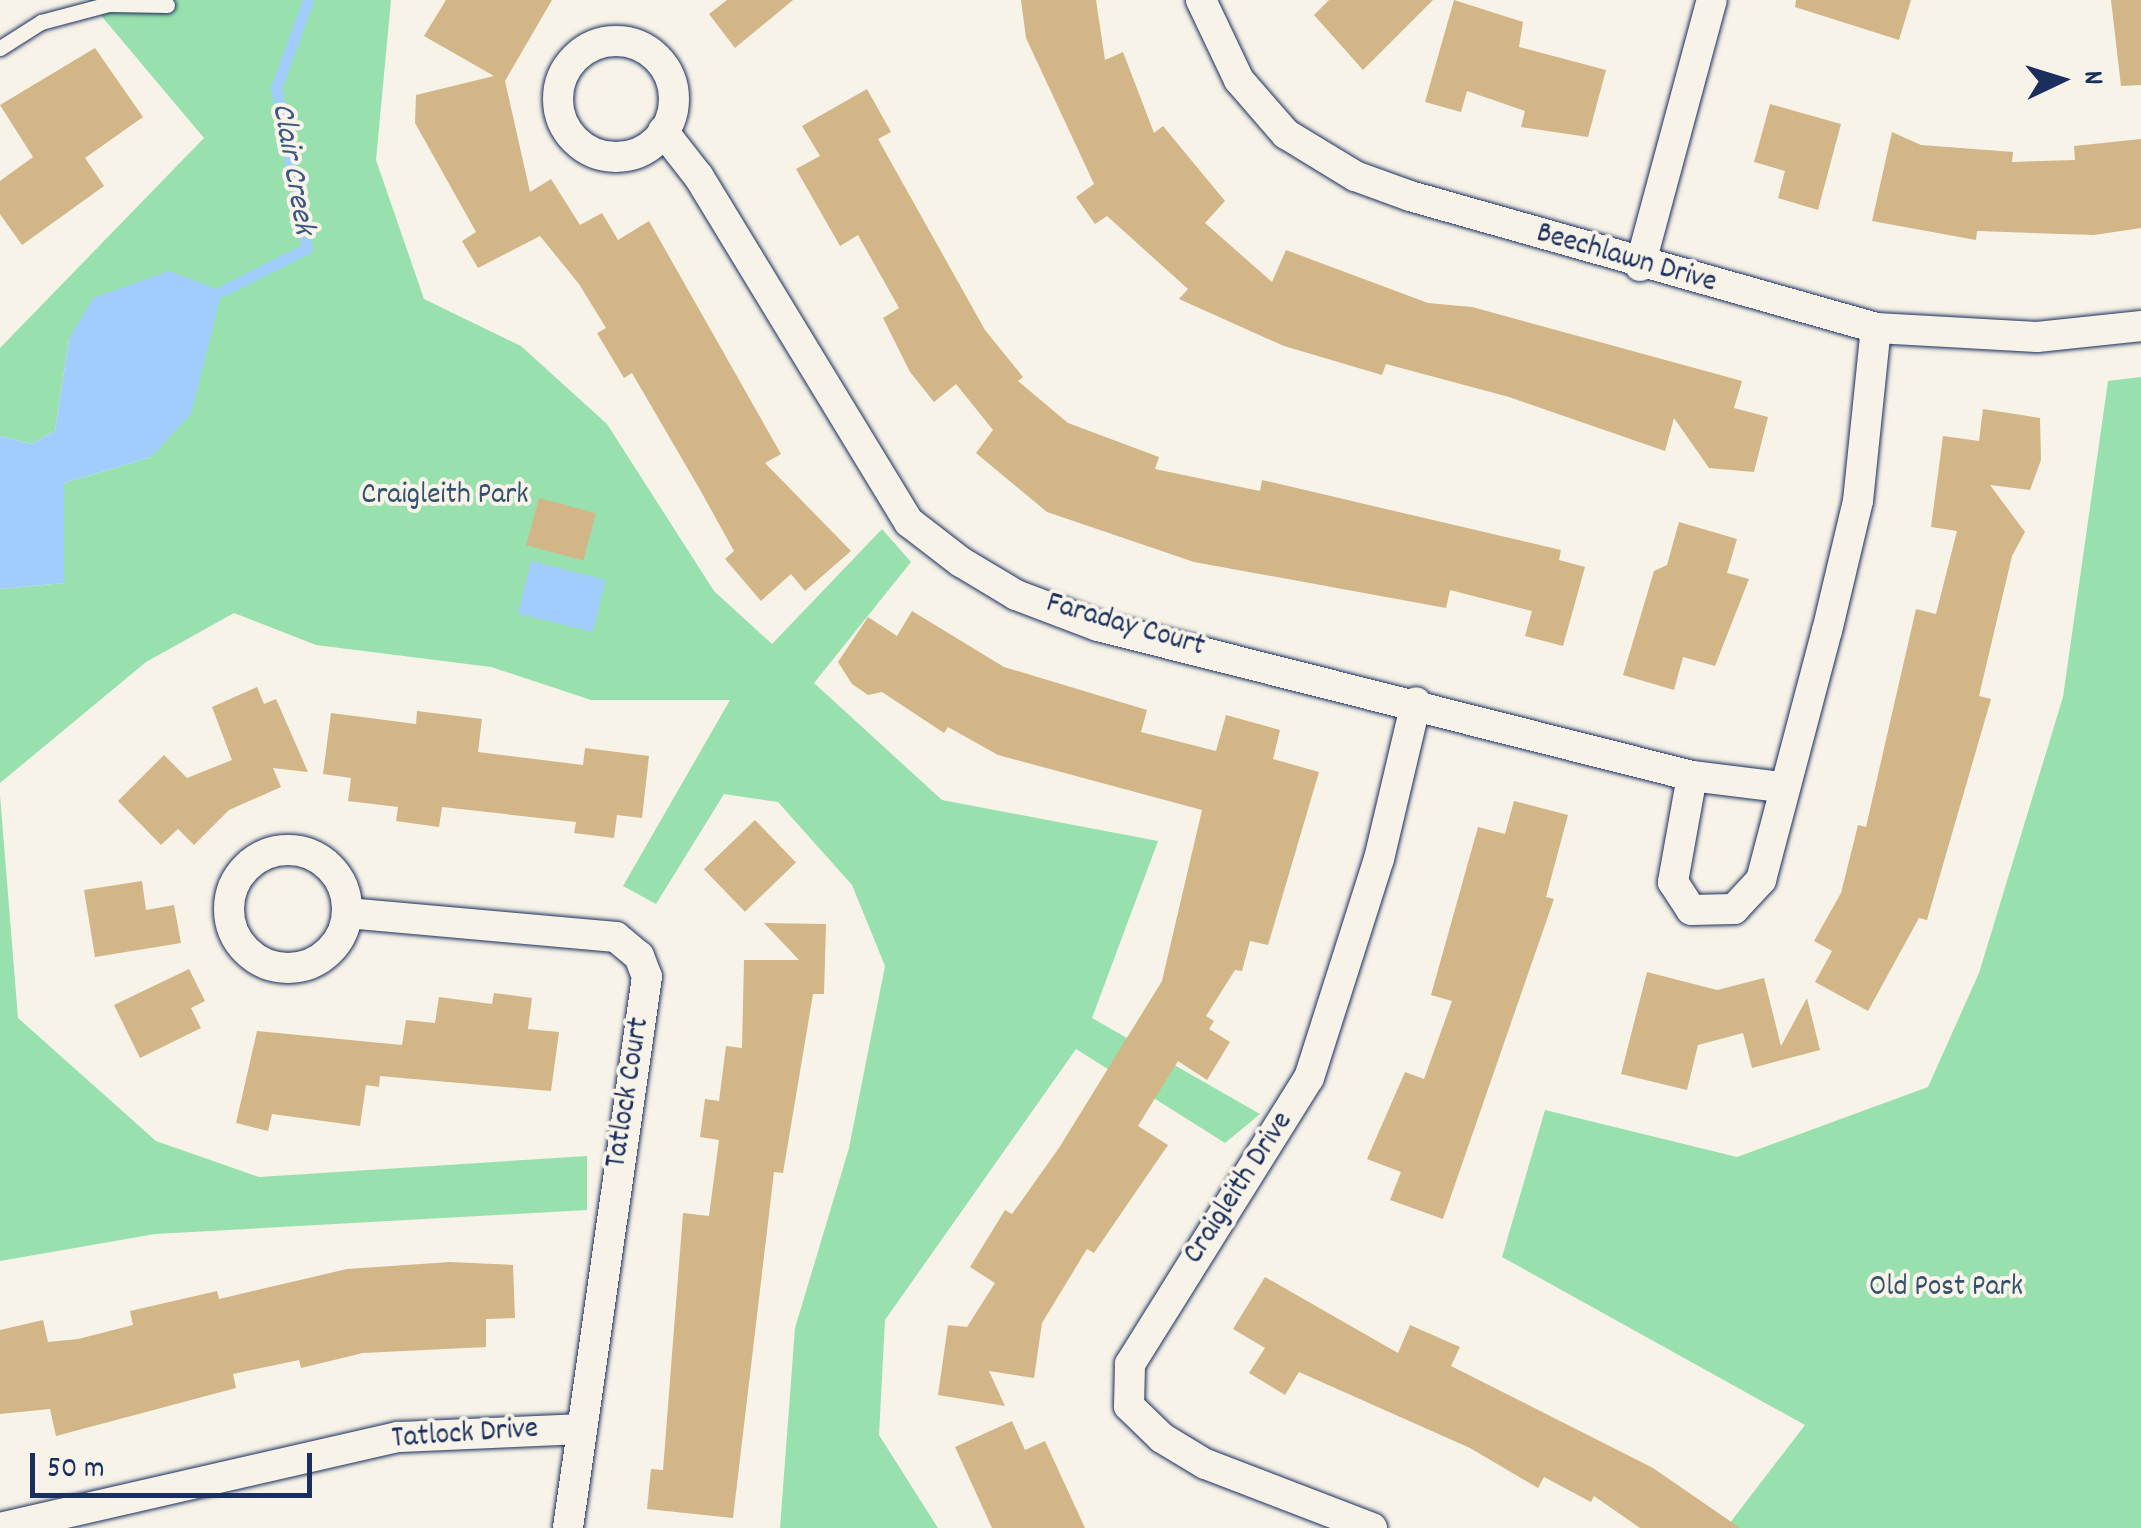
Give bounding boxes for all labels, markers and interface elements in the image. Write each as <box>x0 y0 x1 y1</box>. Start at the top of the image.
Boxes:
north arrow <box>2011 30 2111 130</box>
text: N <box>2070 70 2111 86</box>
water label: Clair Creek <box>261 100 321 238</box>
street label: Beechlawn Drive <box>1532 217 1720 303</box>
park label: Craigleith Park <box>361 479 529 515</box>
street label: Faraday Court <box>1042 587 1208 667</box>
street label: Tatlock Court <box>600 1015 660 1171</box>
street label: Craigleith Drive <box>1178 1106 1302 1272</box>
park label: Old Post Park <box>1869 1271 2023 1307</box>
street label: Tatlock Drive <box>391 1413 539 1459</box>
scale bar <box>35 1433 318 1495</box>
text: 50 m <box>47 1449 105 1492</box>

